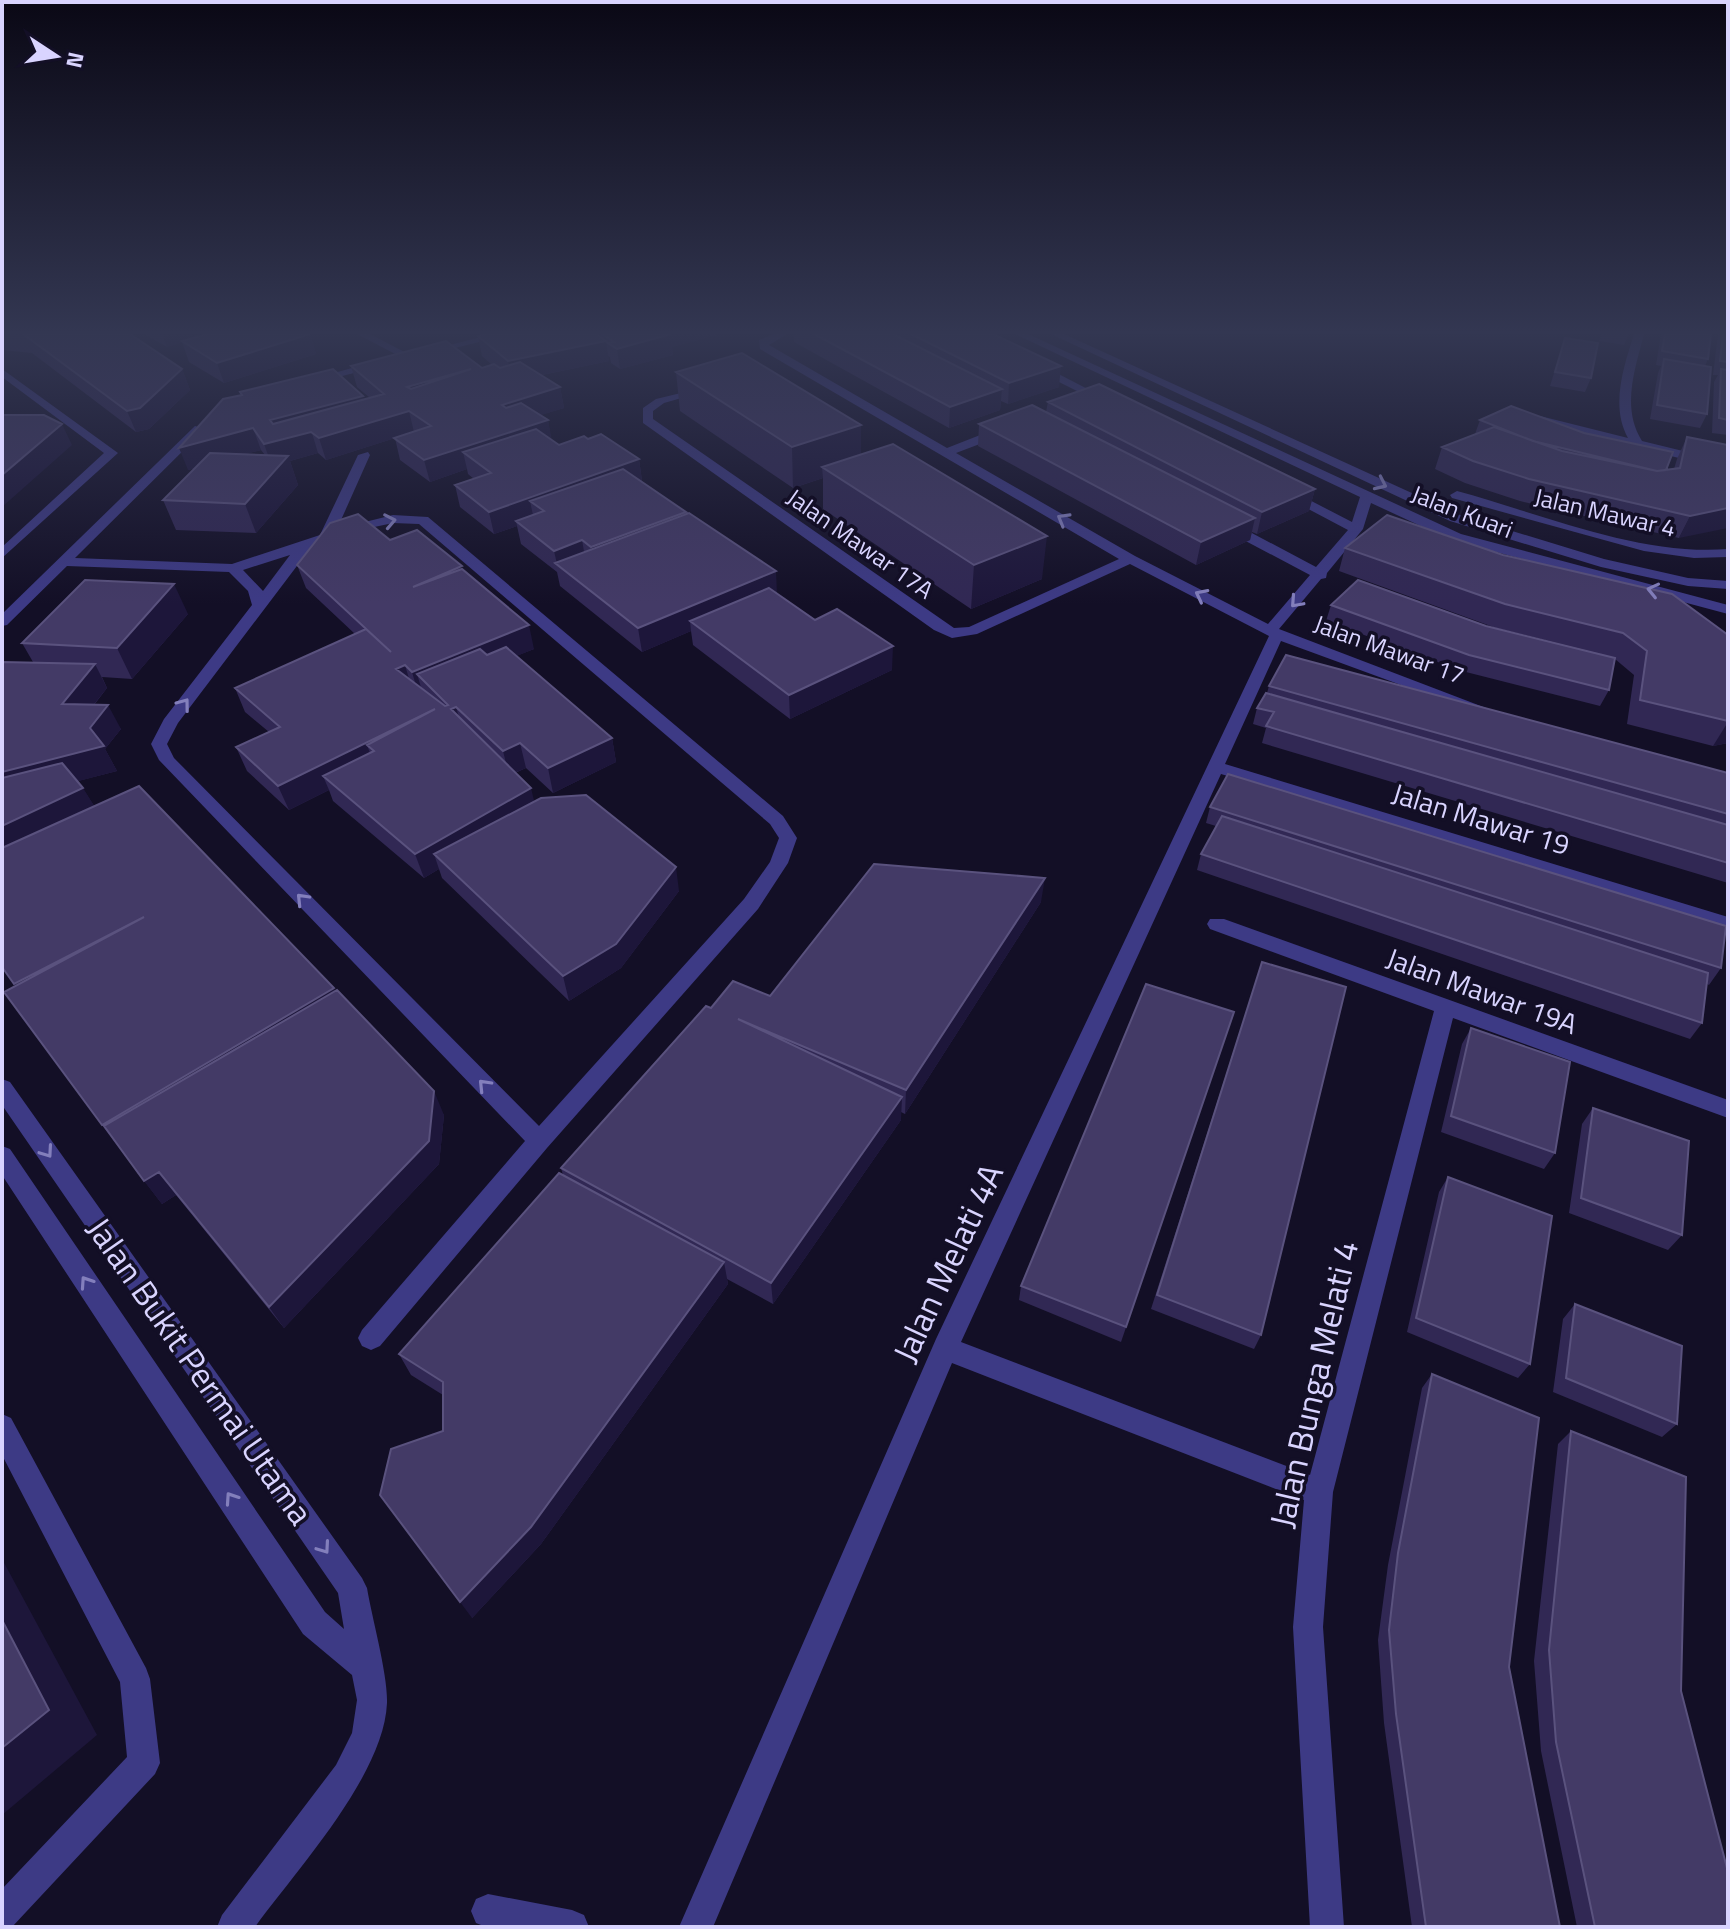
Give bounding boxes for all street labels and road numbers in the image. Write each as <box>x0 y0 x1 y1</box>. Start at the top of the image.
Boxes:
street label: Jalan Kuari <box>1406 475 1518 547</box>
street label: Jalan Mawar 4 <box>1531 478 1679 546</box>
street label: Jalan Mawar 17A <box>780 479 941 607</box>
street label: Jalan Mawar 17 <box>1309 605 1470 693</box>
street label: Jalan Mawar 19 <box>1387 771 1575 866</box>
street label: Jalan Mawar 19A <box>1381 936 1584 1045</box>
street label: Jalan Melati 4A <box>878 1155 1016 1371</box>
street label: Jalan Bukit Permai Utama <box>75 1206 327 1535</box>
street label: Jalan Bunga Melati 4 <box>1255 1235 1371 1532</box>

